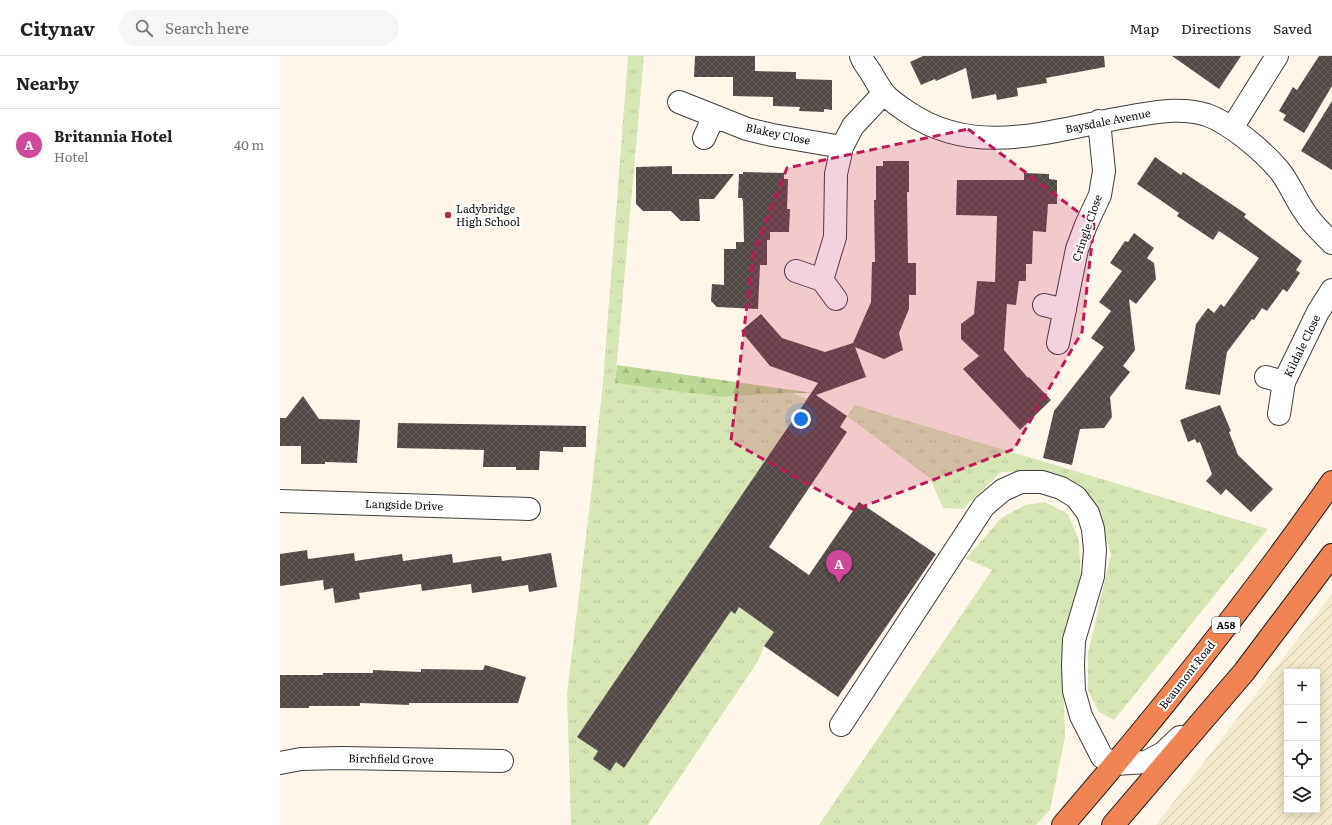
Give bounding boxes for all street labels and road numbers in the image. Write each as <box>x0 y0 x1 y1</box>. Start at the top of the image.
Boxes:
street label: Baysdale Avenue <box>1064 104 1152 136</box>
street label: Blakey Close <box>744 118 812 148</box>
street label: Cringle Close <box>1067 192 1105 263</box>
street label: Kildale Close <box>1279 311 1323 380</box>
street label: Langside Drive <box>365 495 444 513</box>
road number: A58 <box>1212 617 1240 633</box>
street label: Beaumont Road <box>1154 637 1218 712</box>
street label: Birchfield Grove <box>348 749 434 767</box>

